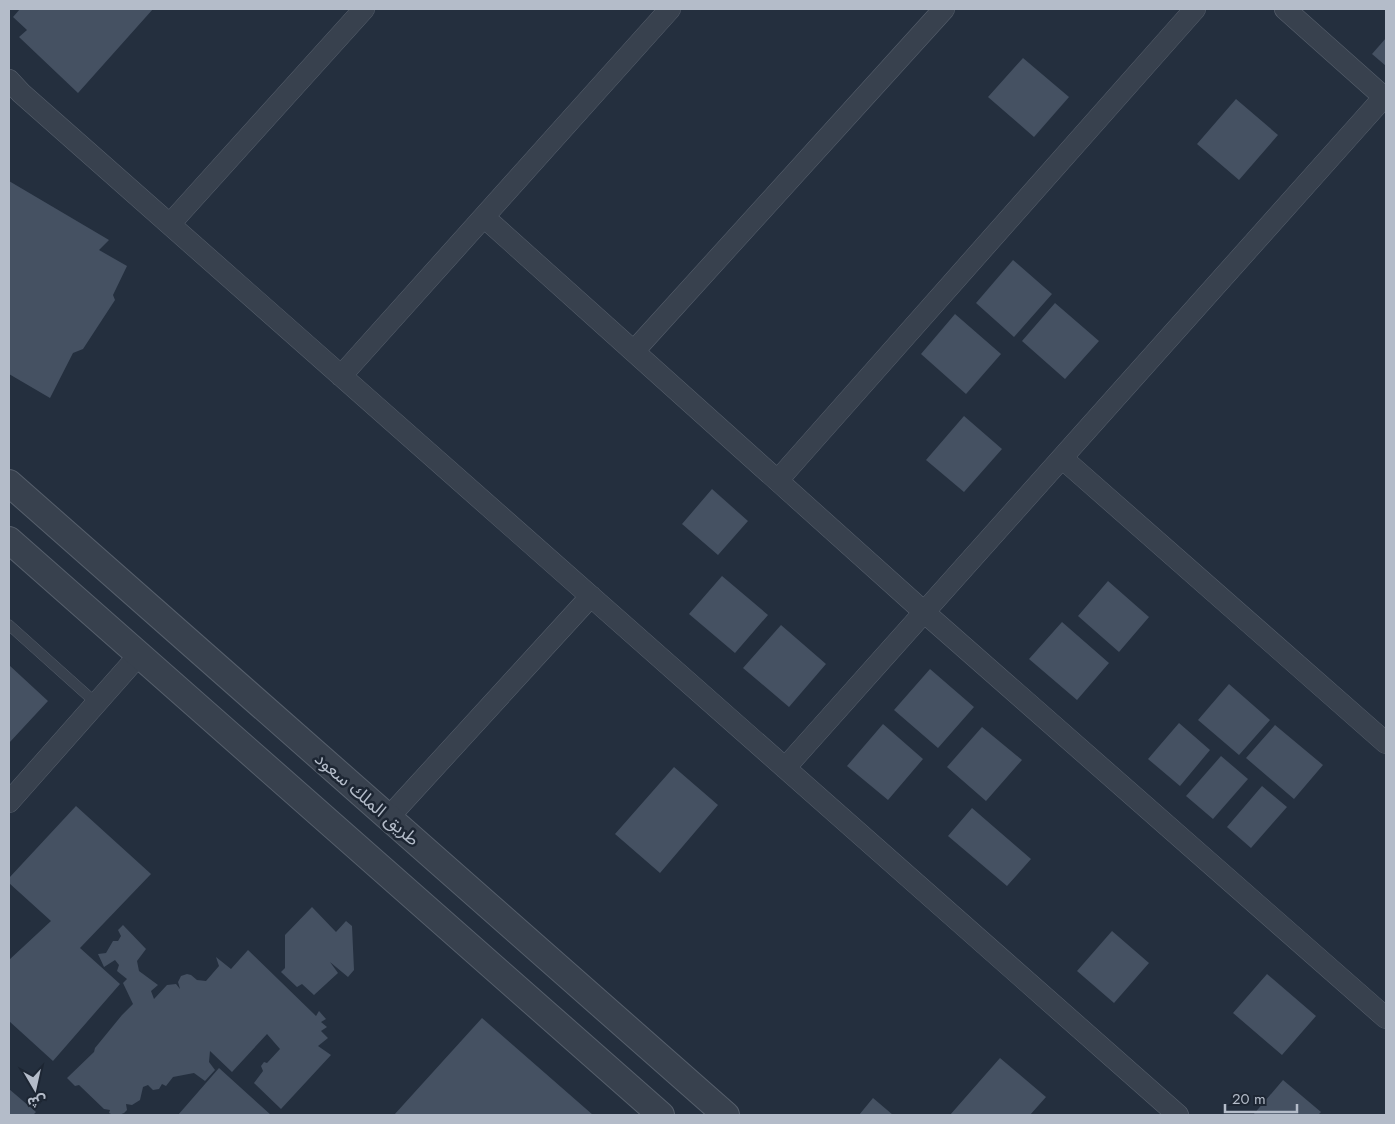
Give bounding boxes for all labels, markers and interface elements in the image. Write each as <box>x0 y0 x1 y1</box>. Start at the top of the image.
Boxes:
street label: طريق الملك سعود <box>309 746 425 852</box>
north arrow <box>10 1064 60 1114</box>
scale bar <box>1225 1082 1298 1114</box>
text: 20 m <box>1232 1088 1266 1110</box>
text: ش <box>26 1090 48 1113</box>

